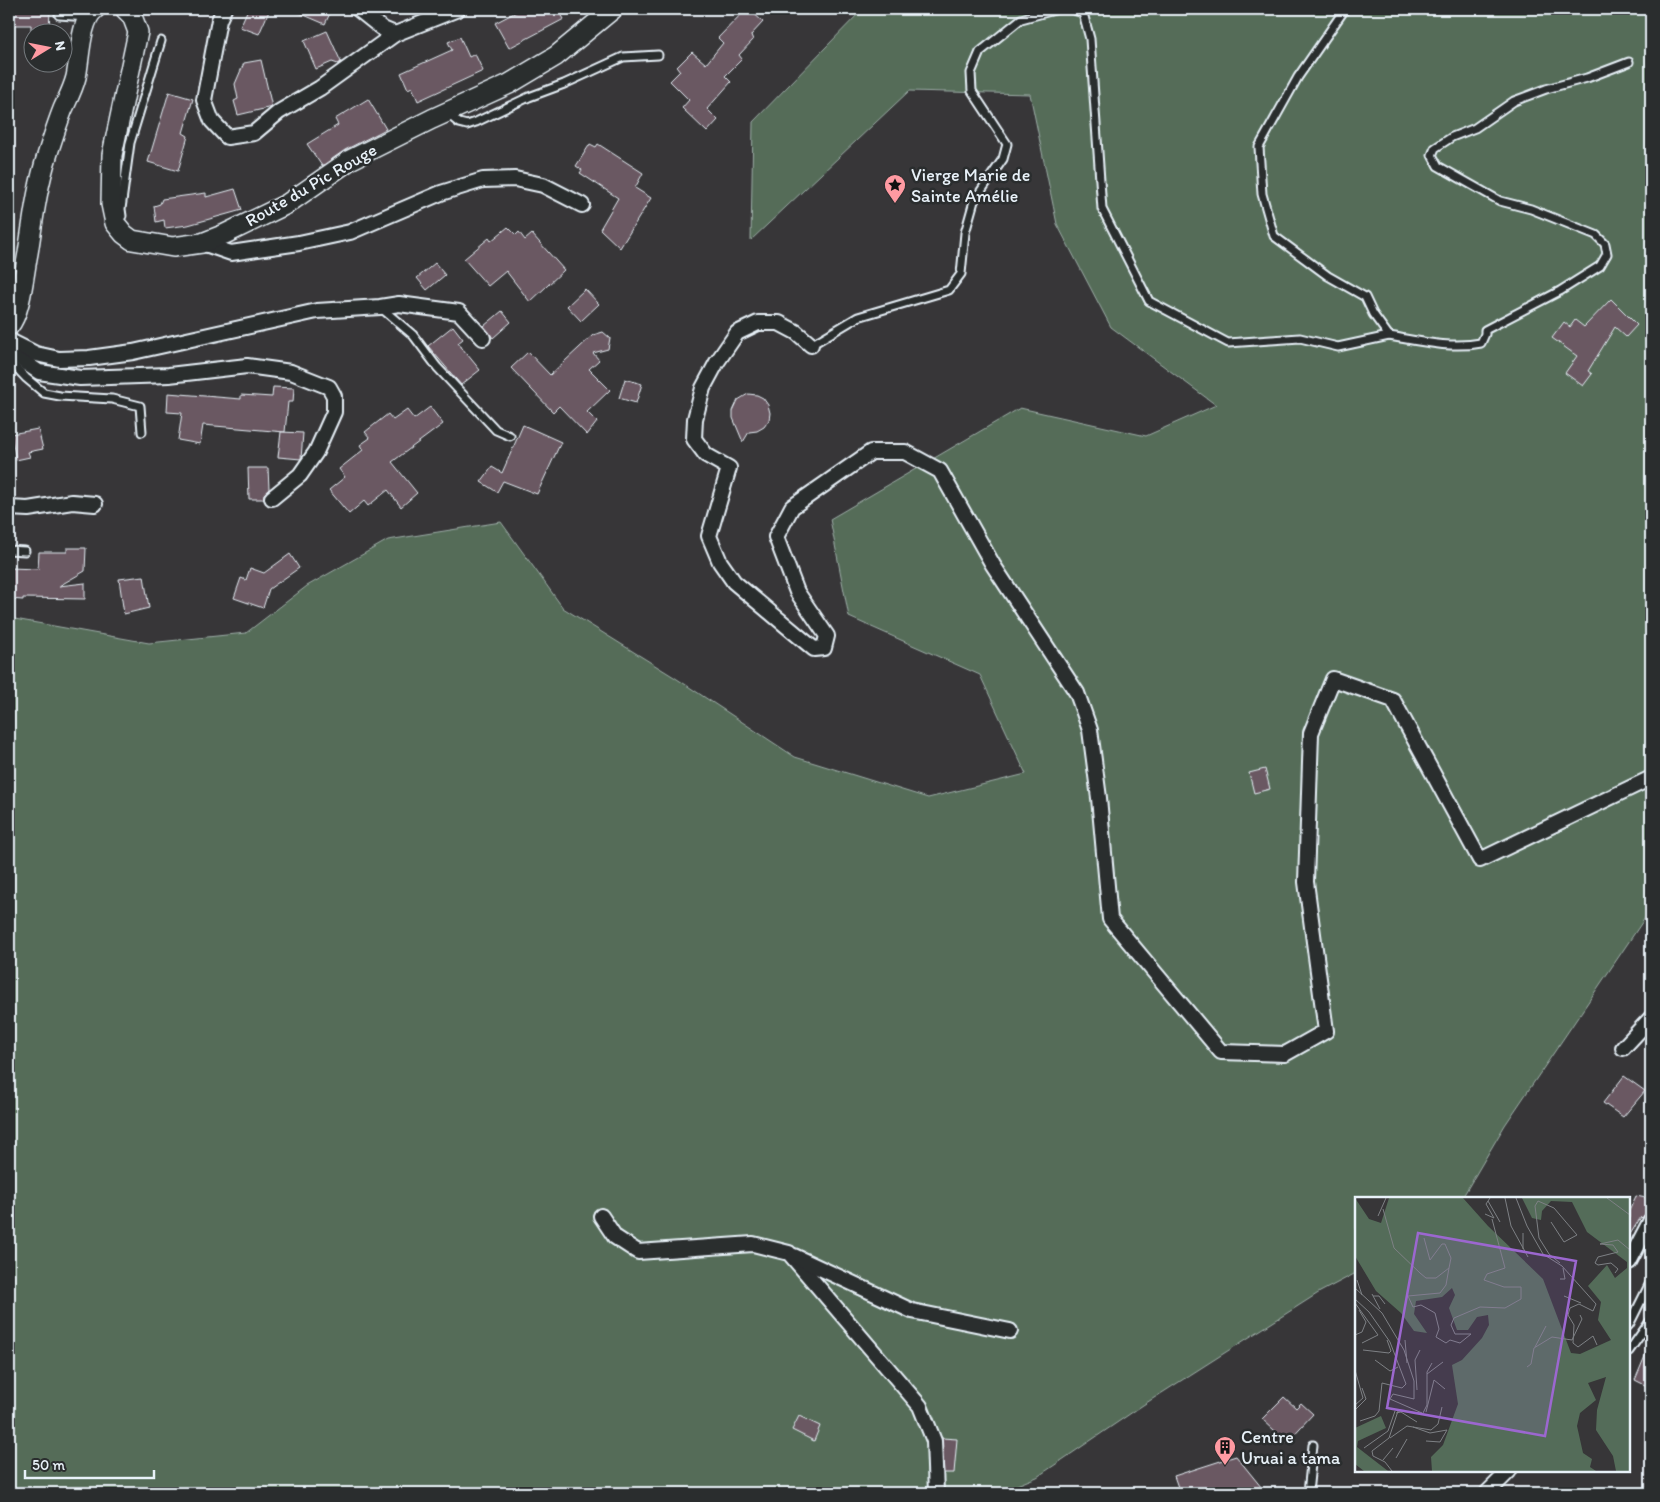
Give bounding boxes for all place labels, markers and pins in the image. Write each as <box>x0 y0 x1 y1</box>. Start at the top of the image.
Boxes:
place label: Vierge Marie de Sainte Amélie <box>911 164 1030 207</box>
place icon: Vierge Marie de Sainte Amélie <box>883 173 907 204</box>
place label: Centre Uruai a tama <box>1241 1426 1341 1469</box>
building icon: Centre Uruai a tama <box>1213 1435 1237 1466</box>

